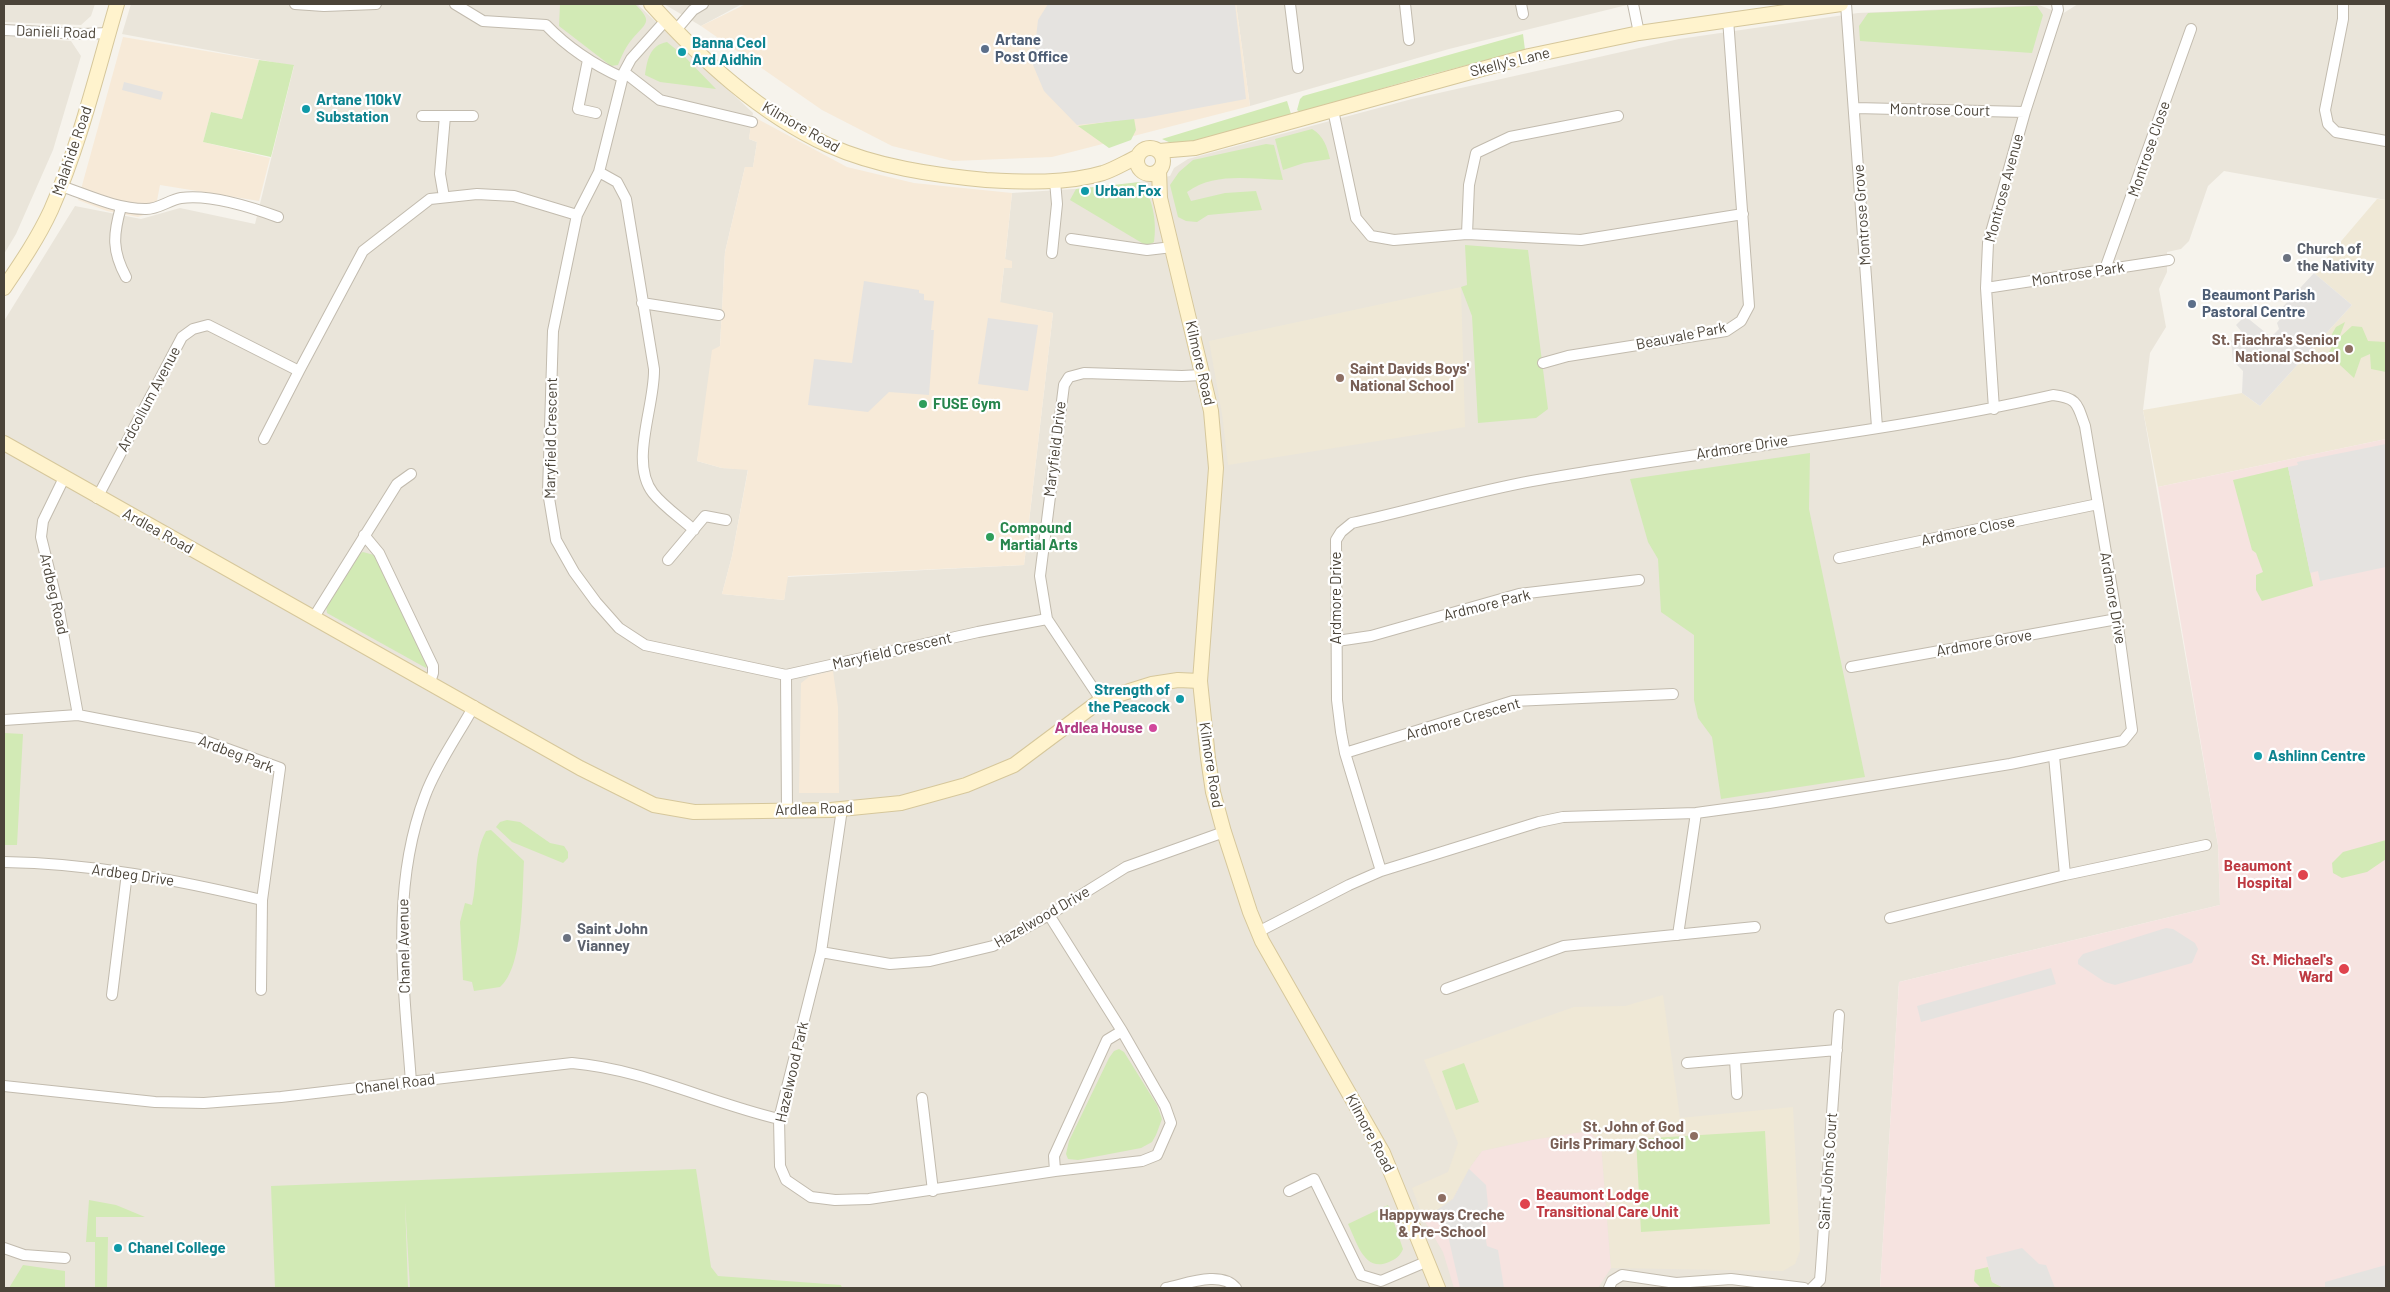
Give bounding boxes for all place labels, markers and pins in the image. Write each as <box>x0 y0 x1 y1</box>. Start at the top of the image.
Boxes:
place label: Artane Post Office <box>995 31 1068 66</box>
place label: Banna Ceol Ard Aidhin <box>692 34 766 69</box>
marker: Artane Post Office <box>979 43 991 55</box>
marker: Banna Ceol Ard Aidhin <box>676 46 688 58</box>
place label: Artane 110kV Substation <box>316 91 401 126</box>
marker: Artane 110kV Substation <box>300 103 312 115</box>
place label: Urban Fox <box>1095 182 1161 200</box>
marker: Urban Fox <box>1079 185 1091 197</box>
place label: Church of the Nativity <box>2297 240 2374 275</box>
marker: Church of the Nativity <box>2281 252 2293 264</box>
place label: Beaumont Parish Pastoral Centre <box>2202 286 2315 321</box>
marker: Beaumont Parish Pastoral Centre <box>2186 298 2198 310</box>
place label: St. Fiachra's Senior National School <box>2212 331 2339 366</box>
marker: St. Fiachra's Senior National School <box>2343 343 2355 355</box>
place label: Saint Davids Boys' National School <box>1350 360 1469 395</box>
marker: Saint Davids Boys' National School <box>1334 372 1346 384</box>
place label: FUSE Gym <box>933 395 1001 413</box>
marker: FUSE Gym <box>917 398 929 410</box>
place label: Compound Martial Arts <box>1000 519 1078 554</box>
marker: Compound Martial Arts <box>984 531 996 543</box>
place label: Strength of the Peacock <box>1088 681 1170 716</box>
marker: Strength of the Peacock <box>1174 693 1186 705</box>
place label: Ardlea House <box>1055 719 1143 737</box>
marker: Ardlea House <box>1147 722 1159 734</box>
place label: Ashlinn Centre <box>2268 747 2366 765</box>
marker: Ashlinn Centre <box>2252 750 2264 762</box>
place label: Beaumont Hospital <box>2224 857 2292 892</box>
marker: Beaumont Hospital <box>2296 868 2310 882</box>
place label: Saint John Vianney <box>577 920 648 955</box>
marker: Saint John Vianney <box>561 932 573 944</box>
place label: St. Michael's Ward <box>2251 951 2333 986</box>
marker: St. Michael's Ward <box>2337 962 2351 976</box>
place label: St. John of God Girls Primary School <box>1550 1118 1684 1153</box>
marker: St. John of God Girls Primary School <box>1688 1130 1700 1142</box>
place label: Beaumont Lodge Transitional Care Unit <box>1536 1186 1679 1221</box>
marker: Happyways Creche & Pre-School <box>1436 1192 1448 1204</box>
marker: Beaumont Lodge Transitional Care Unit <box>1518 1197 1532 1211</box>
place label: Happyways Creche & Pre-School <box>1379 1206 1505 1241</box>
place label: Chanel College <box>128 1239 226 1257</box>
marker: Chanel College <box>112 1242 124 1254</box>

